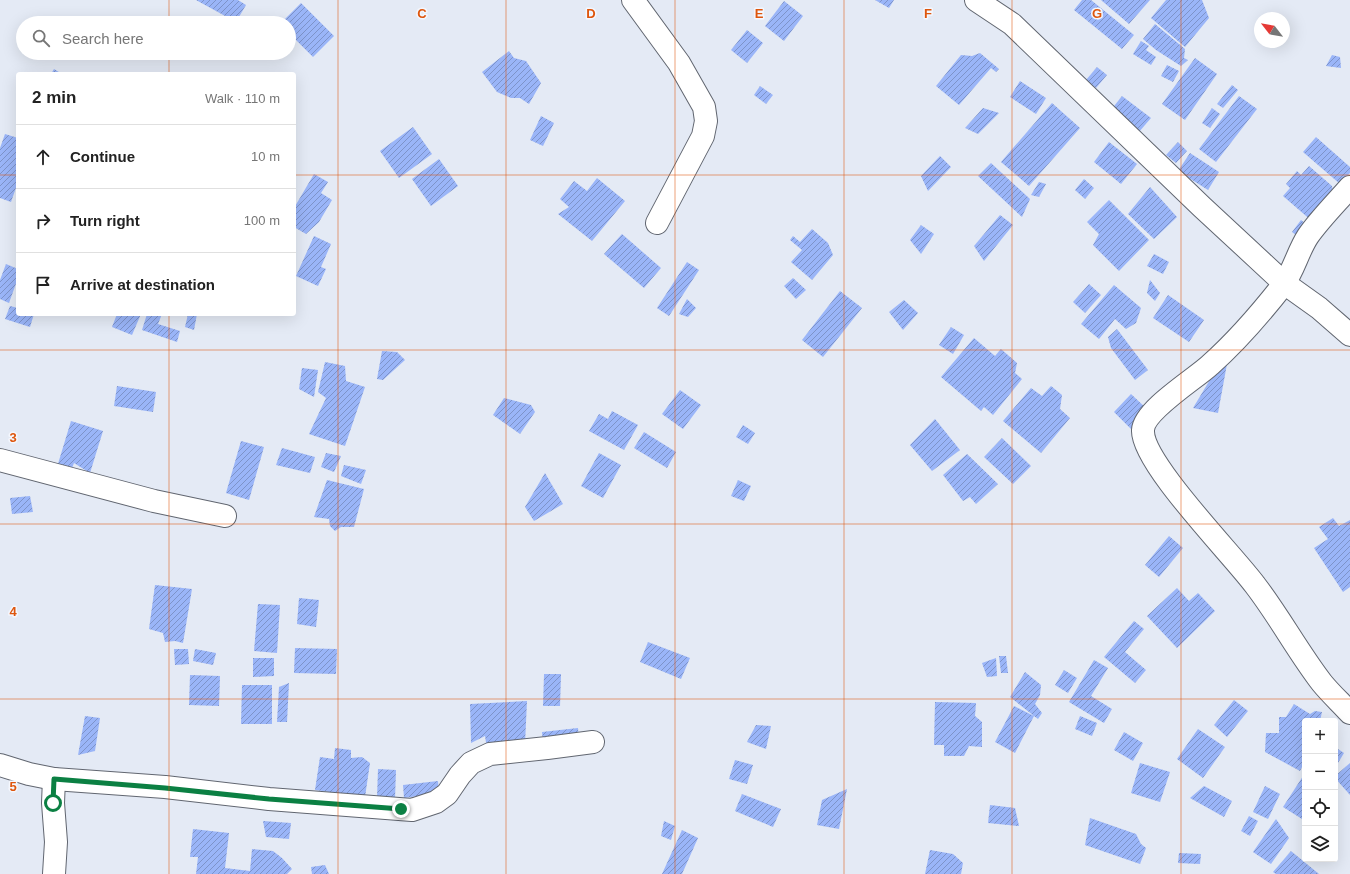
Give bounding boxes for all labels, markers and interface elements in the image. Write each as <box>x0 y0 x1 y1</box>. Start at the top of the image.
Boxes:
text: C <box>417 6 427 21</box>
text: D <box>586 6 596 21</box>
text: E <box>755 6 764 21</box>
text: F <box>924 6 932 21</box>
text: G <box>1092 6 1102 21</box>
north arrow <box>1254 12 1290 48</box>
search box <box>16 16 296 60</box>
icon: search <box>30 27 52 49</box>
text: Search here <box>62 30 144 47</box>
text: 2 min <box>32 88 76 107</box>
text: Walk · 110 m <box>205 91 280 106</box>
icon: ahead <box>32 146 54 168</box>
text: Continue <box>70 148 135 165</box>
text: 10 m <box>251 149 280 164</box>
icon: right <box>32 210 54 232</box>
text: Turn right <box>70 212 140 229</box>
text: 100 m <box>244 213 280 228</box>
icon: arrive <box>32 274 54 296</box>
text: Arrive at destination <box>70 276 215 293</box>
text: 3 <box>9 430 17 445</box>
text: 4 <box>9 604 17 619</box>
map controls <box>1302 718 1338 862</box>
button: + <box>1302 718 1338 754</box>
button: − <box>1302 754 1338 790</box>
text: 5 <box>9 779 17 794</box>
button: locate <box>1302 790 1338 826</box>
route start <box>44 794 62 812</box>
route end <box>392 800 410 818</box>
button: layers <box>1302 826 1338 862</box>

